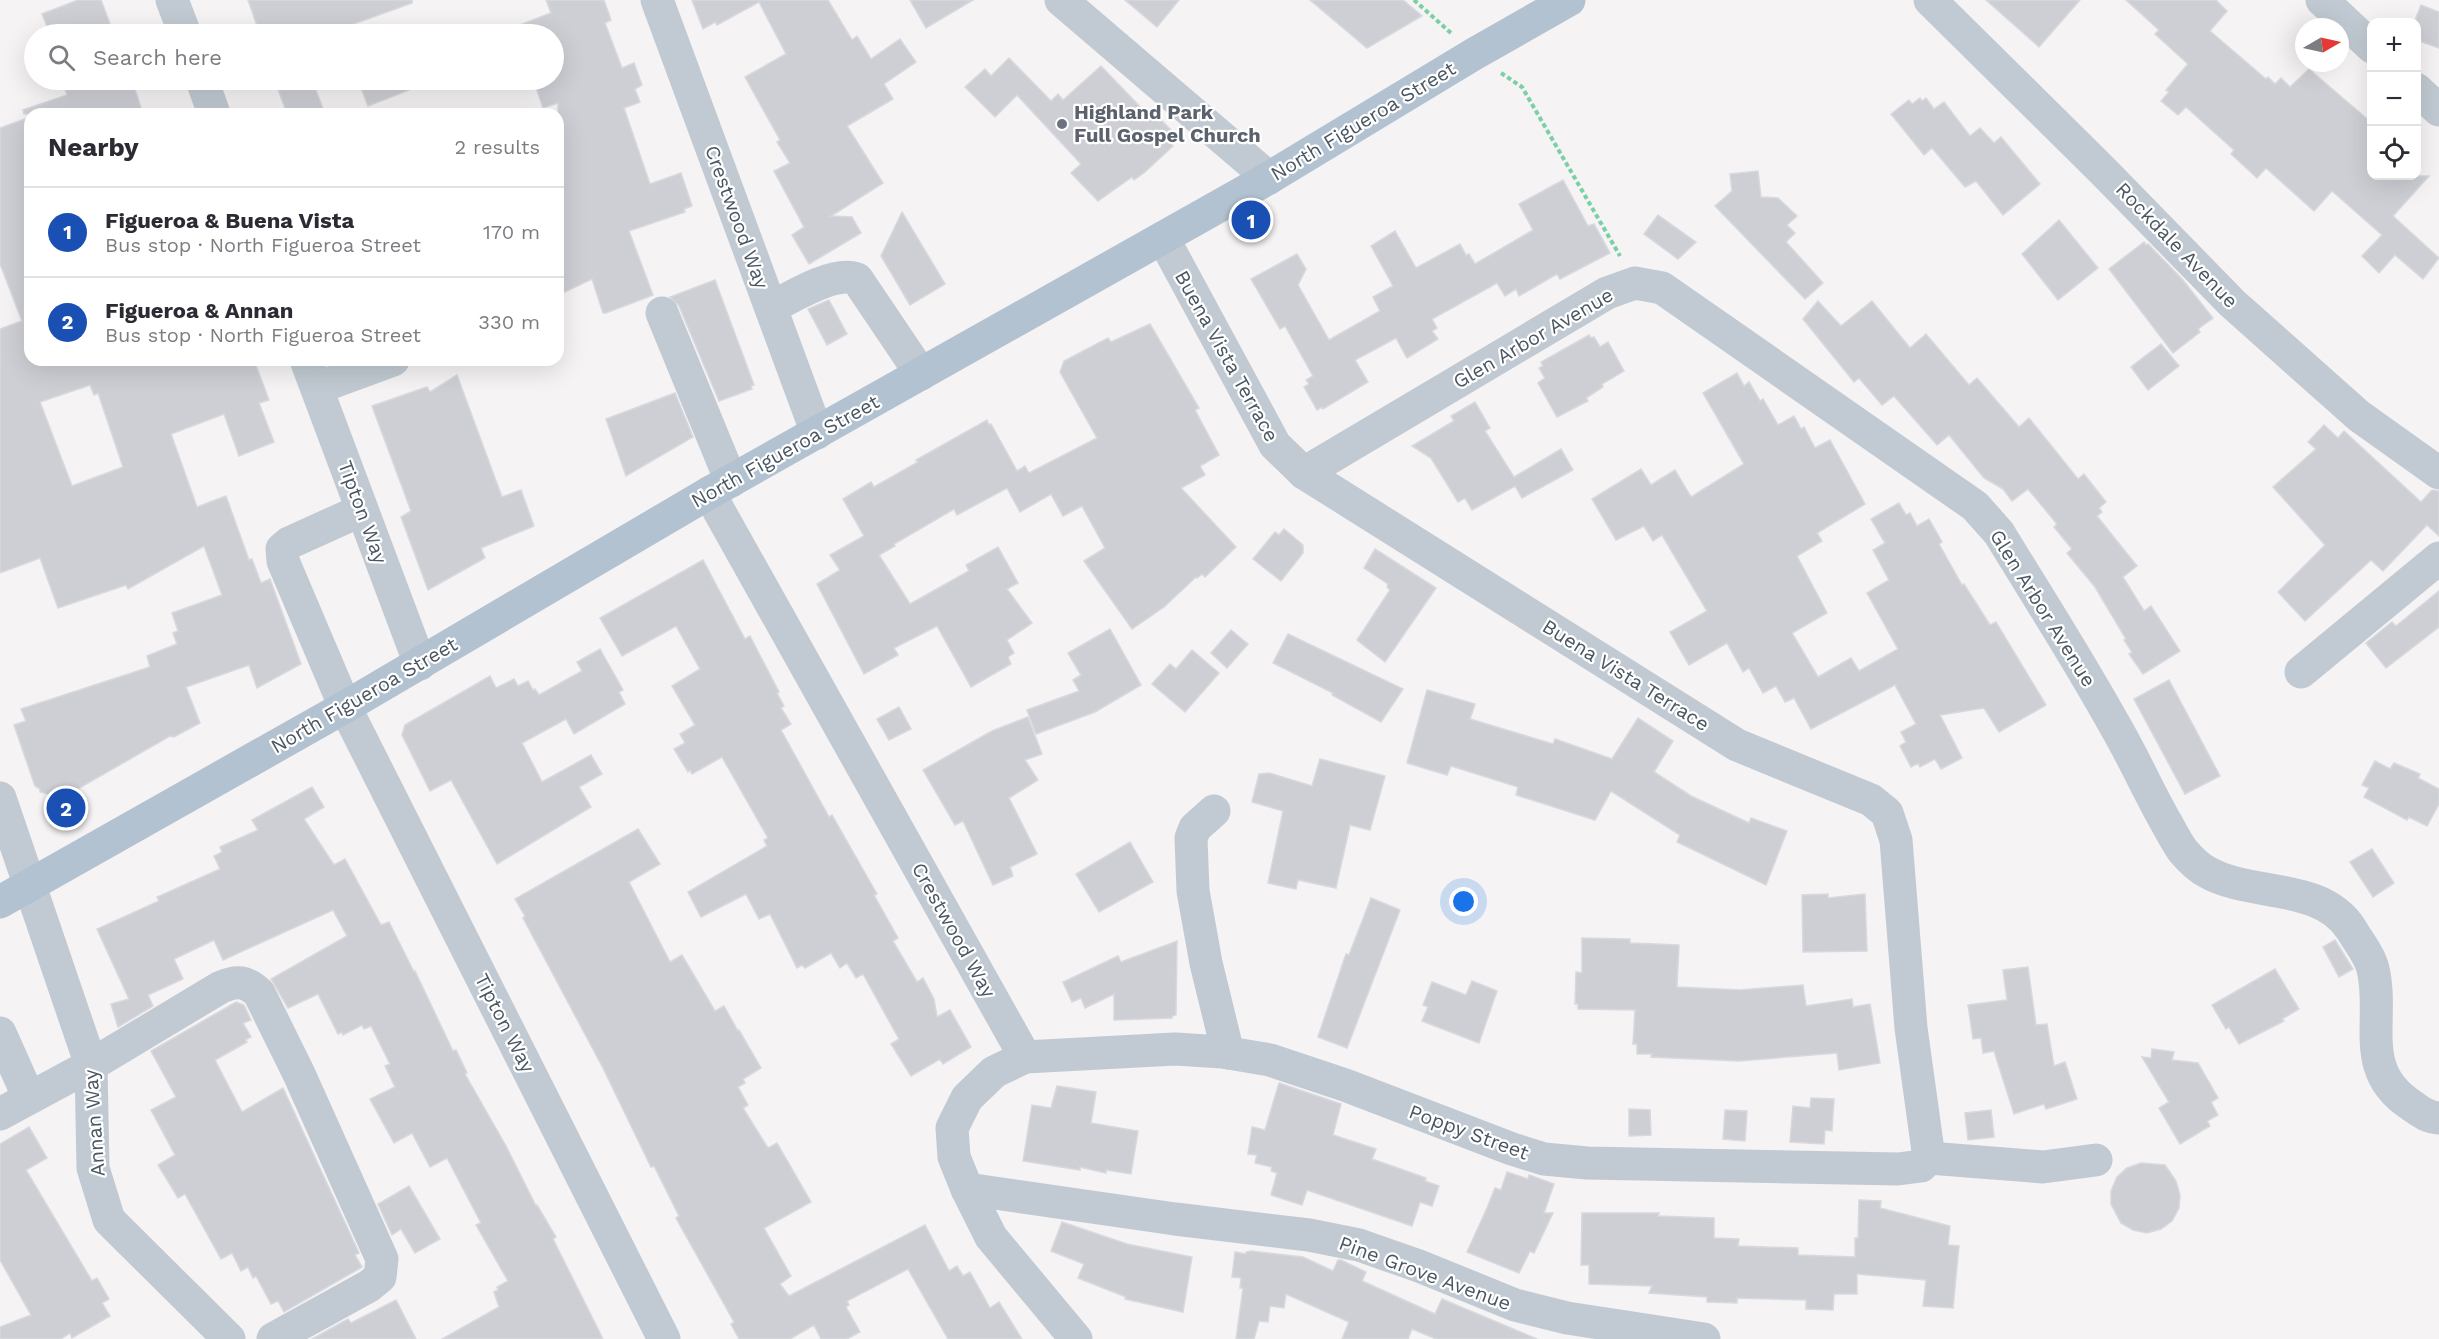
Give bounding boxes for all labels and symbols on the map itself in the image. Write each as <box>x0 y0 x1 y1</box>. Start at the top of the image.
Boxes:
north arrow <box>2295 18 2349 72</box>
street label: North Figueroa Street <box>1266 56 1460 186</box>
place label: Highland Park Full Gospel Church <box>1074 100 1261 147</box>
marker: Highland Park Full Gospel Church <box>1055 117 1069 131</box>
street label: Crestwood Way <box>700 142 774 293</box>
street label: Rockdale Avenue <box>2111 177 2243 313</box>
pin: 1 <box>1232 198 1270 242</box>
street label: Buena Vista Terrace <box>1170 266 1284 446</box>
street label: Glen Arbor Avenue <box>1449 282 1617 394</box>
street label: North Figueroa Street <box>687 389 884 513</box>
street label: Tipton Way <box>333 457 393 567</box>
street label: Glen Arbor Avenue <box>1985 525 2101 691</box>
street label: Buena Vista Terrace <box>1538 614 1714 736</box>
street label: North Figueroa Street <box>266 631 462 758</box>
pin: 2 <box>46 786 86 830</box>
street label: Crestwood Way <box>907 858 1001 1002</box>
your location <box>1449 887 1478 916</box>
street label: Tipton Way <box>470 969 541 1077</box>
street label: Annan Way <box>78 1068 110 1177</box>
street label: Poppy Street <box>1406 1099 1533 1165</box>
street label: Pine Grove Avenue <box>1336 1231 1514 1315</box>

